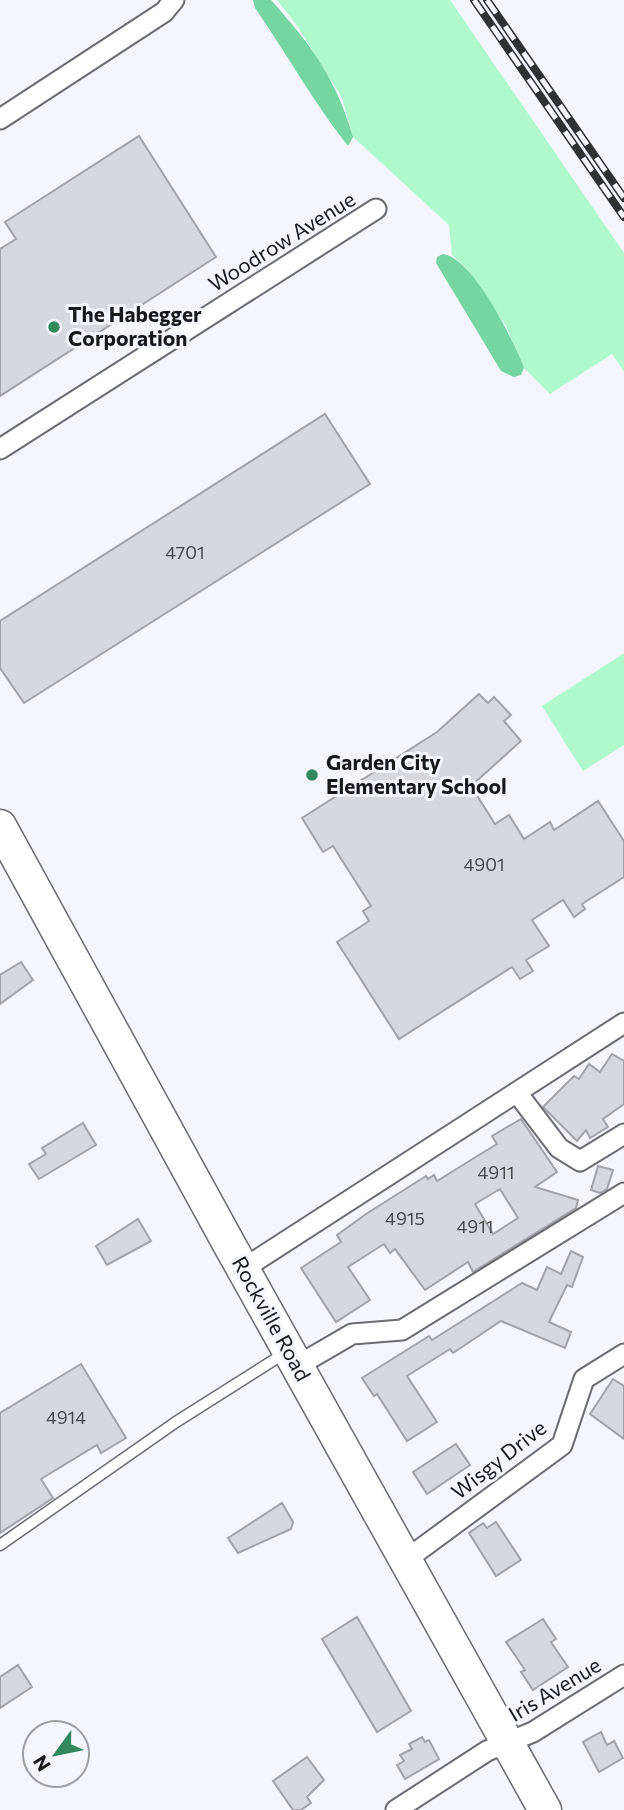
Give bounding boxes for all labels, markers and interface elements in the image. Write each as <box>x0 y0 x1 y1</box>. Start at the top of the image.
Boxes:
street label: Woodrow Avenue <box>203 186 359 296</box>
place label: The Habegger Corporation <box>68 301 202 350</box>
marker: The Habegger Corporation <box>46 319 62 335</box>
house number: 4701 <box>165 541 205 563</box>
place label: Garden City Elementary School <box>326 749 507 798</box>
marker: Garden City Elementary School <box>304 767 320 783</box>
house number: 4901 <box>463 853 505 875</box>
house number: 4911 <box>477 1161 515 1183</box>
house number: 4915 <box>385 1207 425 1229</box>
house number: 4911 <box>456 1215 494 1237</box>
street label: Rockville Road <box>228 1252 317 1385</box>
house number: 4914 <box>46 1406 86 1428</box>
street label: Wisgy Drive <box>446 1414 550 1504</box>
street label: Iris Avenue <box>504 1651 605 1726</box>
north arrow <box>21 1719 91 1789</box>
text: N <box>28 1751 55 1776</box>

